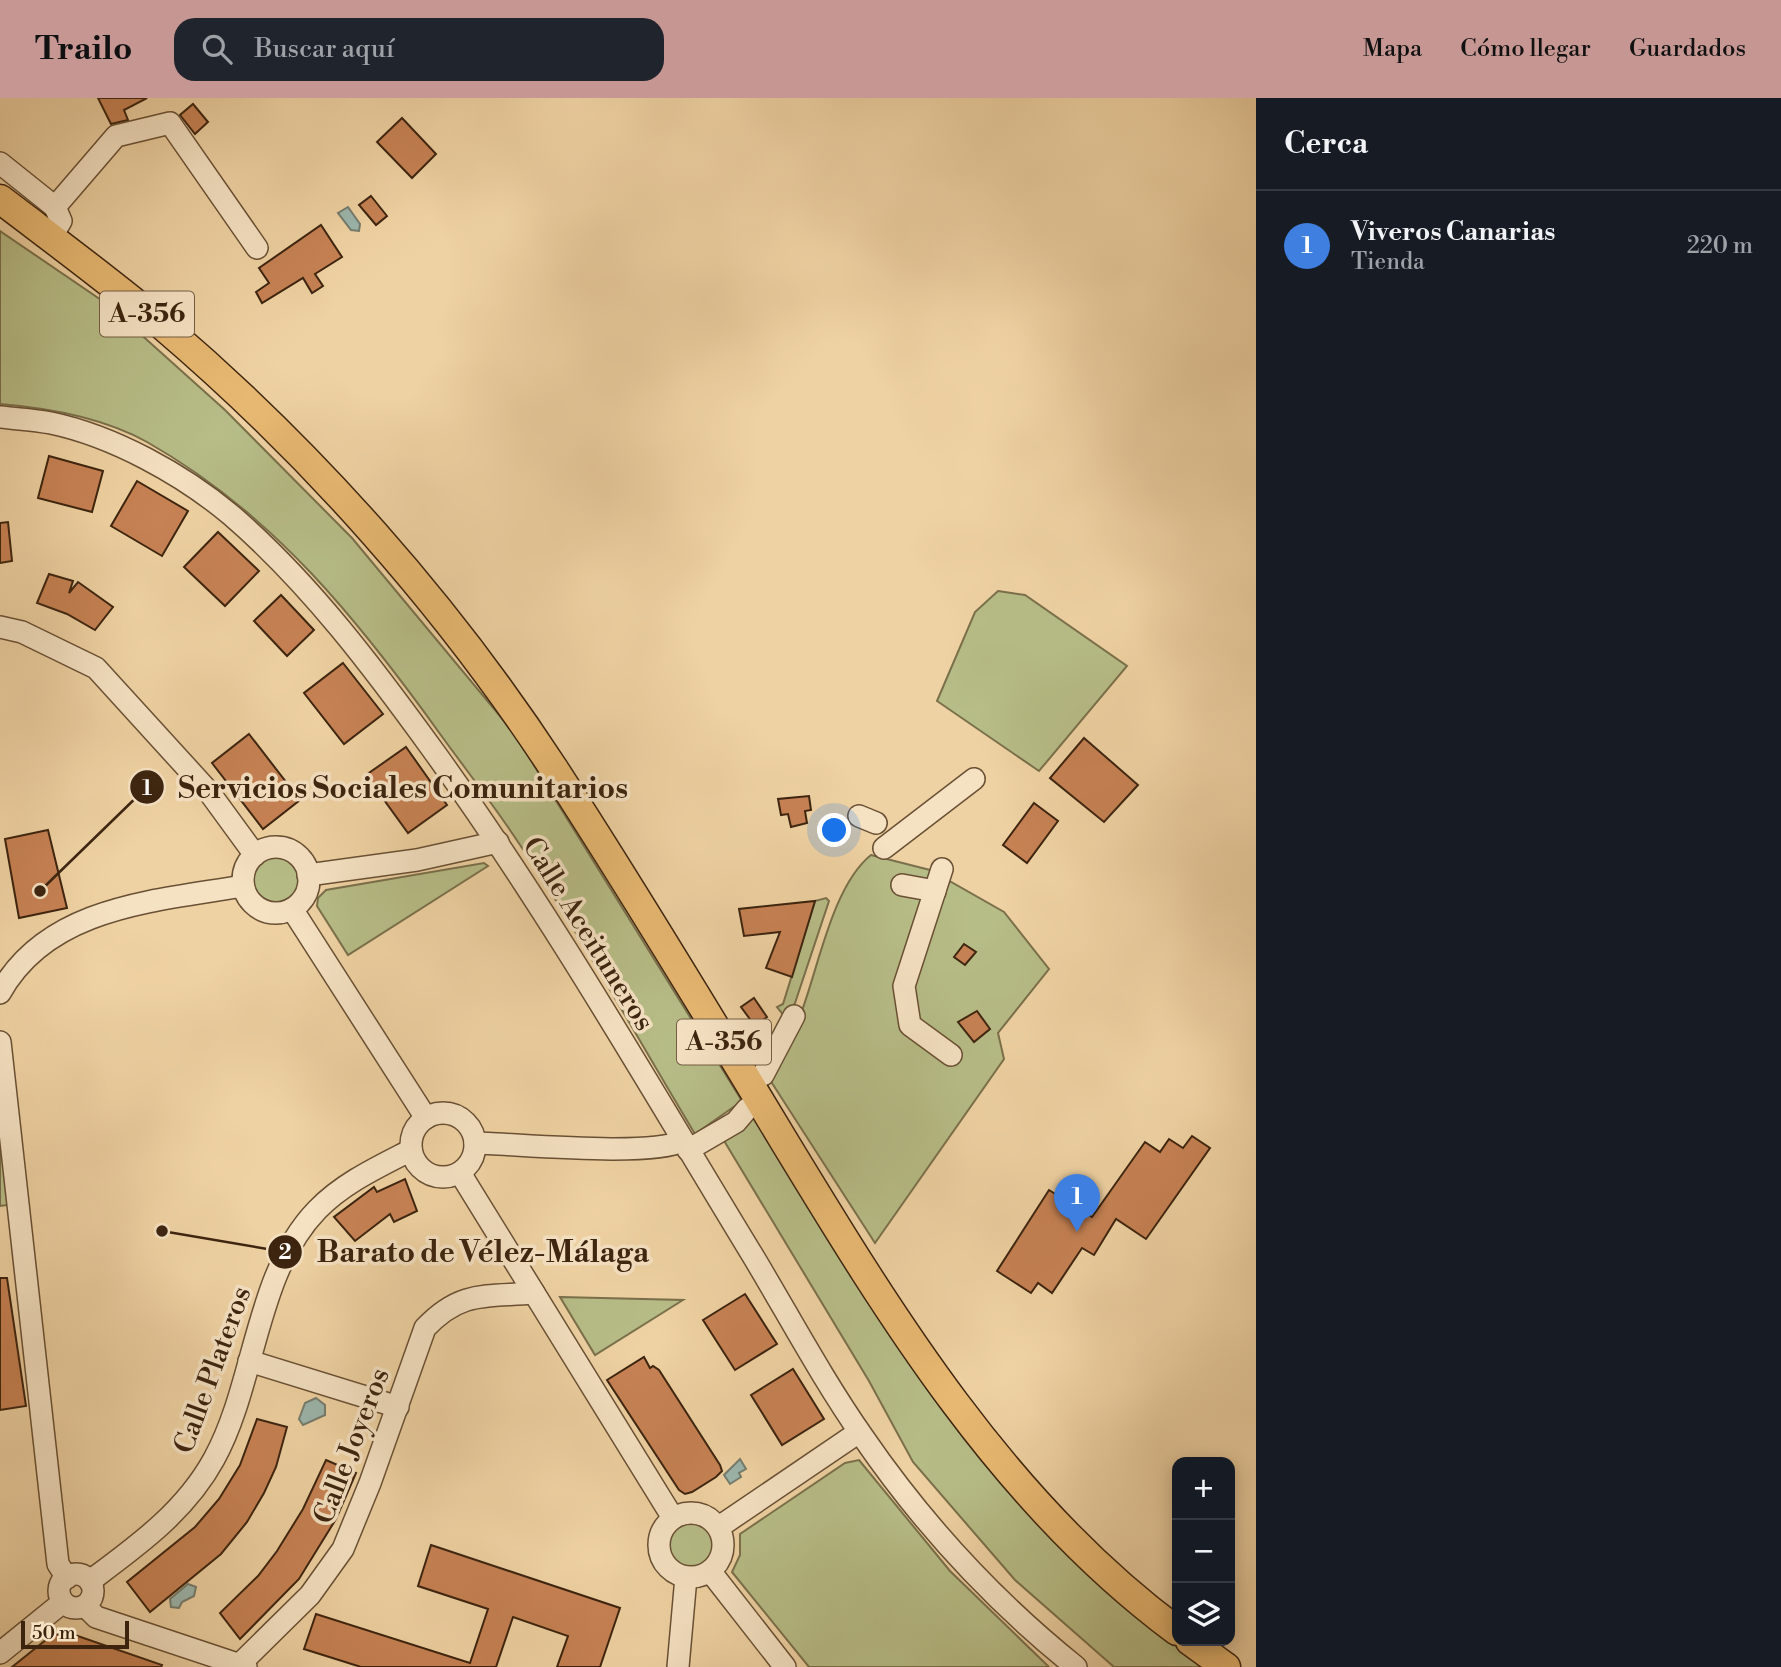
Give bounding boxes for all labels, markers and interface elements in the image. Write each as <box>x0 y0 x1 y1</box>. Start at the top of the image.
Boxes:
search box <box>174 18 664 81</box>
text: Trailo <box>35 29 132 70</box>
icon: search <box>198 30 236 68</box>
text: Buscar aquí <box>254 33 394 65</box>
text: Mapa <box>1363 34 1422 64</box>
text: Cómo llegar <box>1460 34 1591 64</box>
text: Guardados <box>1629 34 1746 64</box>
text: Cerca <box>1284 125 1368 163</box>
text: Viveros Canarias <box>1351 216 1555 248</box>
text: 1 <box>1301 232 1313 260</box>
text: 220 m <box>1687 232 1753 260</box>
text: Tienda <box>1351 248 1425 276</box>
road number: A-356 <box>100 292 194 336</box>
callout: Servicios Sociales Comunitarios <box>129 762 642 813</box>
text: Servicios Sociales Comunitarios <box>178 770 628 808</box>
text: 1 <box>142 776 152 802</box>
your location <box>817 813 851 847</box>
street label: Calle Aceituneros <box>514 831 662 1037</box>
road number: A-356 <box>677 1020 771 1065</box>
pin: 1 <box>1054 1174 1100 1232</box>
callout: Barato de Vélez-Málaga <box>268 1226 663 1277</box>
text: Barato de Vélez-Málaga <box>317 1234 650 1272</box>
text: 2 <box>278 1240 292 1266</box>
street label: Calle Plateros <box>167 1282 259 1458</box>
street label: Calle Joyeros <box>306 1363 398 1529</box>
map controls <box>1172 1457 1235 1646</box>
button: + <box>1172 1457 1235 1520</box>
button: − <box>1172 1520 1235 1583</box>
button: layers <box>1172 1583 1235 1646</box>
scale bar <box>21 1618 130 1650</box>
text: 50 m <box>32 1621 76 1645</box>

